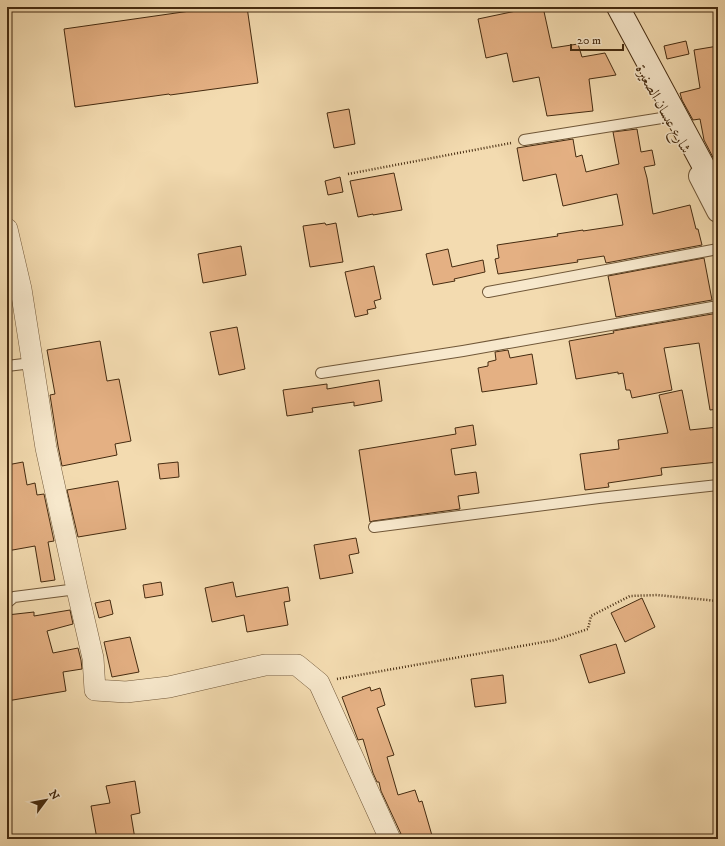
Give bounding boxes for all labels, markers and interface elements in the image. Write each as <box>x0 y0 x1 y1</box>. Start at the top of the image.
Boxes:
scale bar <box>571 26 623 52</box>
text: 20 m <box>577 33 601 48</box>
street label: شارع عبسان الصغيرة <box>628 61 695 158</box>
north arrow <box>26 780 66 820</box>
text: N <box>45 788 62 803</box>

